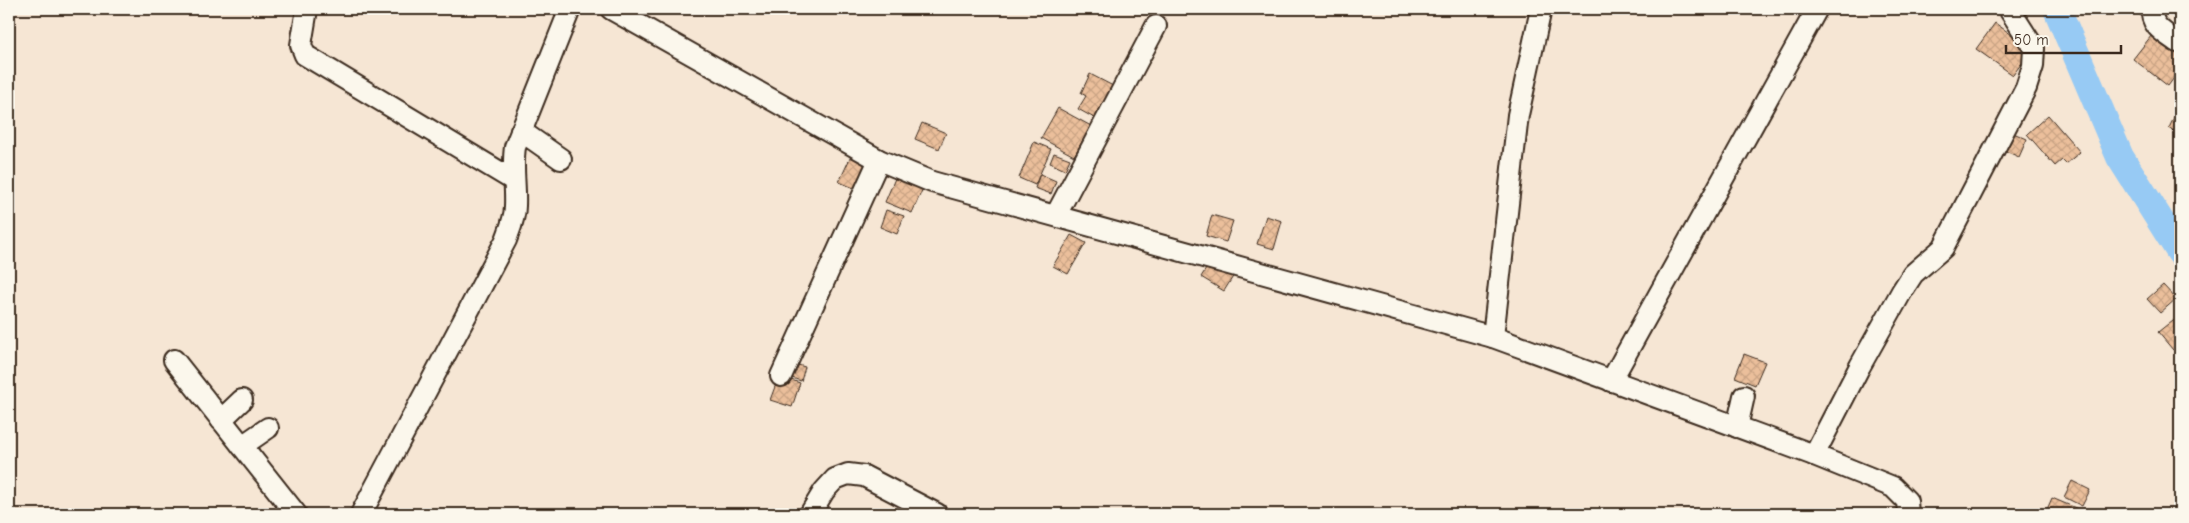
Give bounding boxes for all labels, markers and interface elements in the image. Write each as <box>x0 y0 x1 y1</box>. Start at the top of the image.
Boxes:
scale bar <box>2006 22 2122 54</box>
text: 50 m <box>2014 31 2049 49</box>

